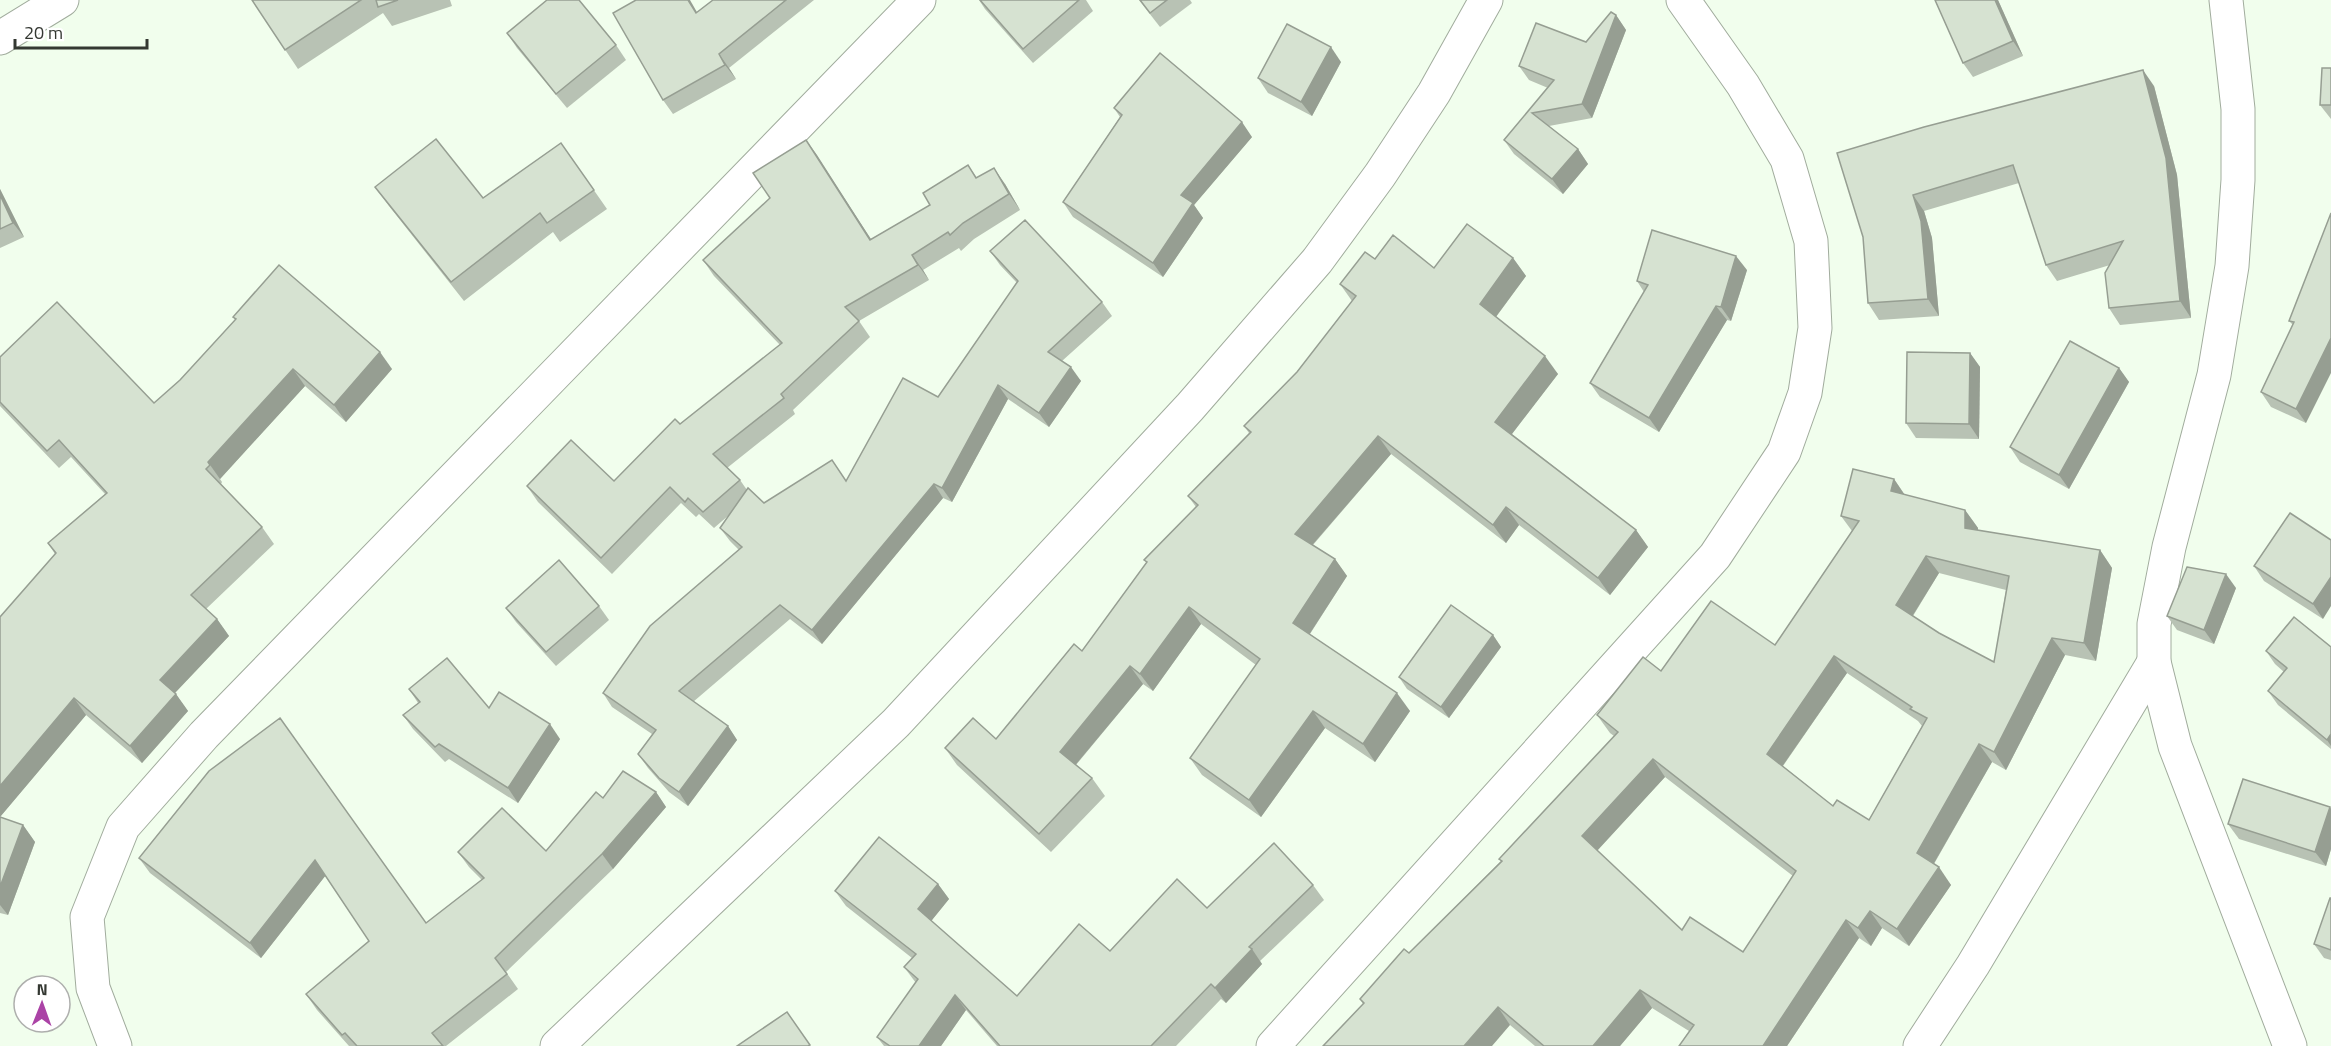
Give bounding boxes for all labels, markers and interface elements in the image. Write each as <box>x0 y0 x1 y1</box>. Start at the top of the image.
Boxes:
scale bar <box>15 12 147 50</box>
text: 20 m <box>24 19 63 46</box>
north arrow <box>12 974 72 1034</box>
text: N <box>37 977 48 1001</box>

